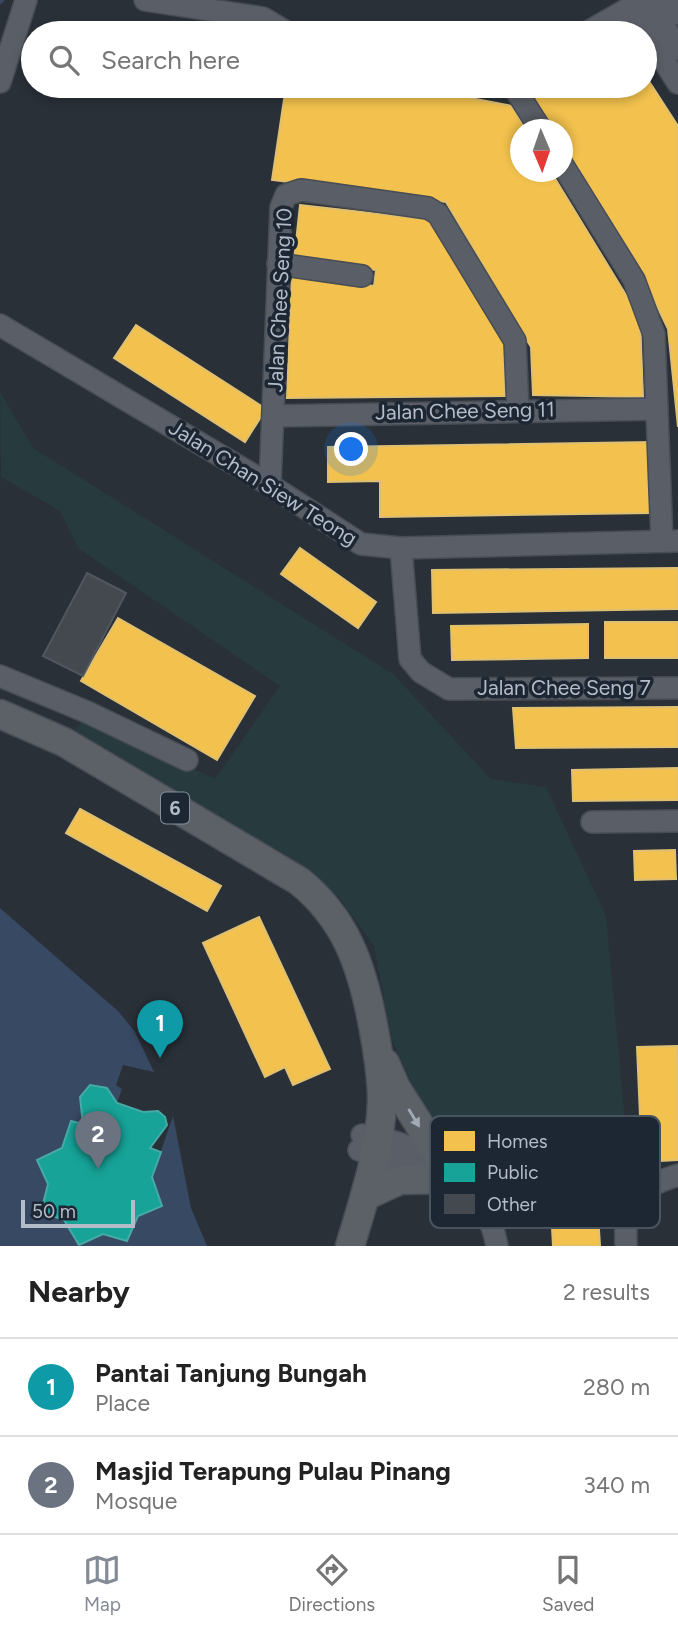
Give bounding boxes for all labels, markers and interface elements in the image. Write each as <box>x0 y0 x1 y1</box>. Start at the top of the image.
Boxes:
search box <box>21 21 657 98</box>
icon: search <box>45 41 83 79</box>
text: Search here <box>101 44 240 76</box>
north arrow <box>510 119 573 182</box>
street label: Jalan Chee Seng 10 <box>262 207 297 393</box>
street label: Jalan Chee Seng 11 <box>375 396 555 425</box>
street label: Jalan Chan Siew Teong <box>165 415 362 551</box>
your location <box>334 432 368 466</box>
street label: Jalan Chee Seng 7 <box>477 675 651 700</box>
road number: 6 <box>161 792 189 824</box>
pin: 1 <box>137 1000 183 1058</box>
one-way arrow <box>408 1108 421 1127</box>
pin: 2 <box>75 1111 121 1169</box>
legend <box>430 1116 660 1228</box>
text: Homes <box>487 1130 548 1153</box>
text: Public <box>487 1161 539 1184</box>
text: Other <box>487 1193 537 1216</box>
scale bar <box>21 1197 135 1229</box>
text: 50 m <box>32 1200 76 1223</box>
text: Nearby <box>28 1273 130 1310</box>
text: 2 results <box>563 1278 650 1306</box>
text: Pantai Tanjung Bungah <box>95 1357 367 1389</box>
text: 1 <box>46 1373 56 1401</box>
text: 280 m <box>583 1373 650 1401</box>
text: Place <box>95 1389 150 1417</box>
text: Masjid Terapung Pulau Pinang <box>95 1455 451 1487</box>
text: 2 <box>44 1471 58 1499</box>
text: 340 m <box>583 1471 650 1499</box>
text: Mosque <box>95 1487 177 1515</box>
tab: Map <box>83 1551 121 1616</box>
tab: Directions <box>288 1551 375 1616</box>
tab: Saved <box>542 1551 594 1616</box>

